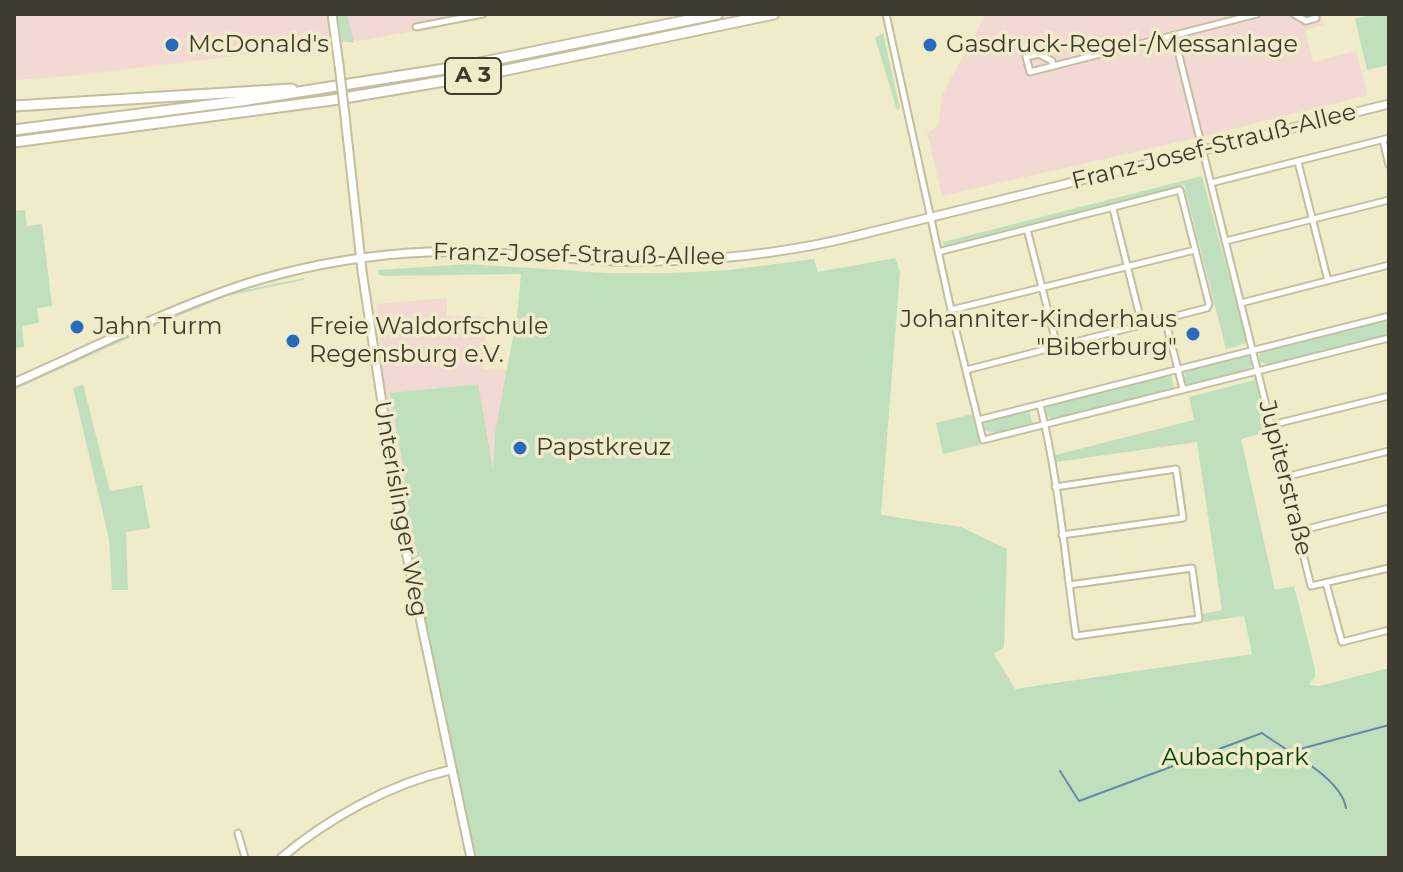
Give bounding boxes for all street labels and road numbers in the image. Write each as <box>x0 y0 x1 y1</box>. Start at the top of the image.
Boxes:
road number: A 3 <box>445 58 501 94</box>
street label: Franz-Josef-Strauß-Allee <box>1069 98 1359 196</box>
street label: Franz-Josef-Strauß-Allee <box>433 238 725 272</box>
street label: Jupiterstraße <box>1252 397 1318 559</box>
street label: Unterislinger Weg <box>367 399 433 619</box>

